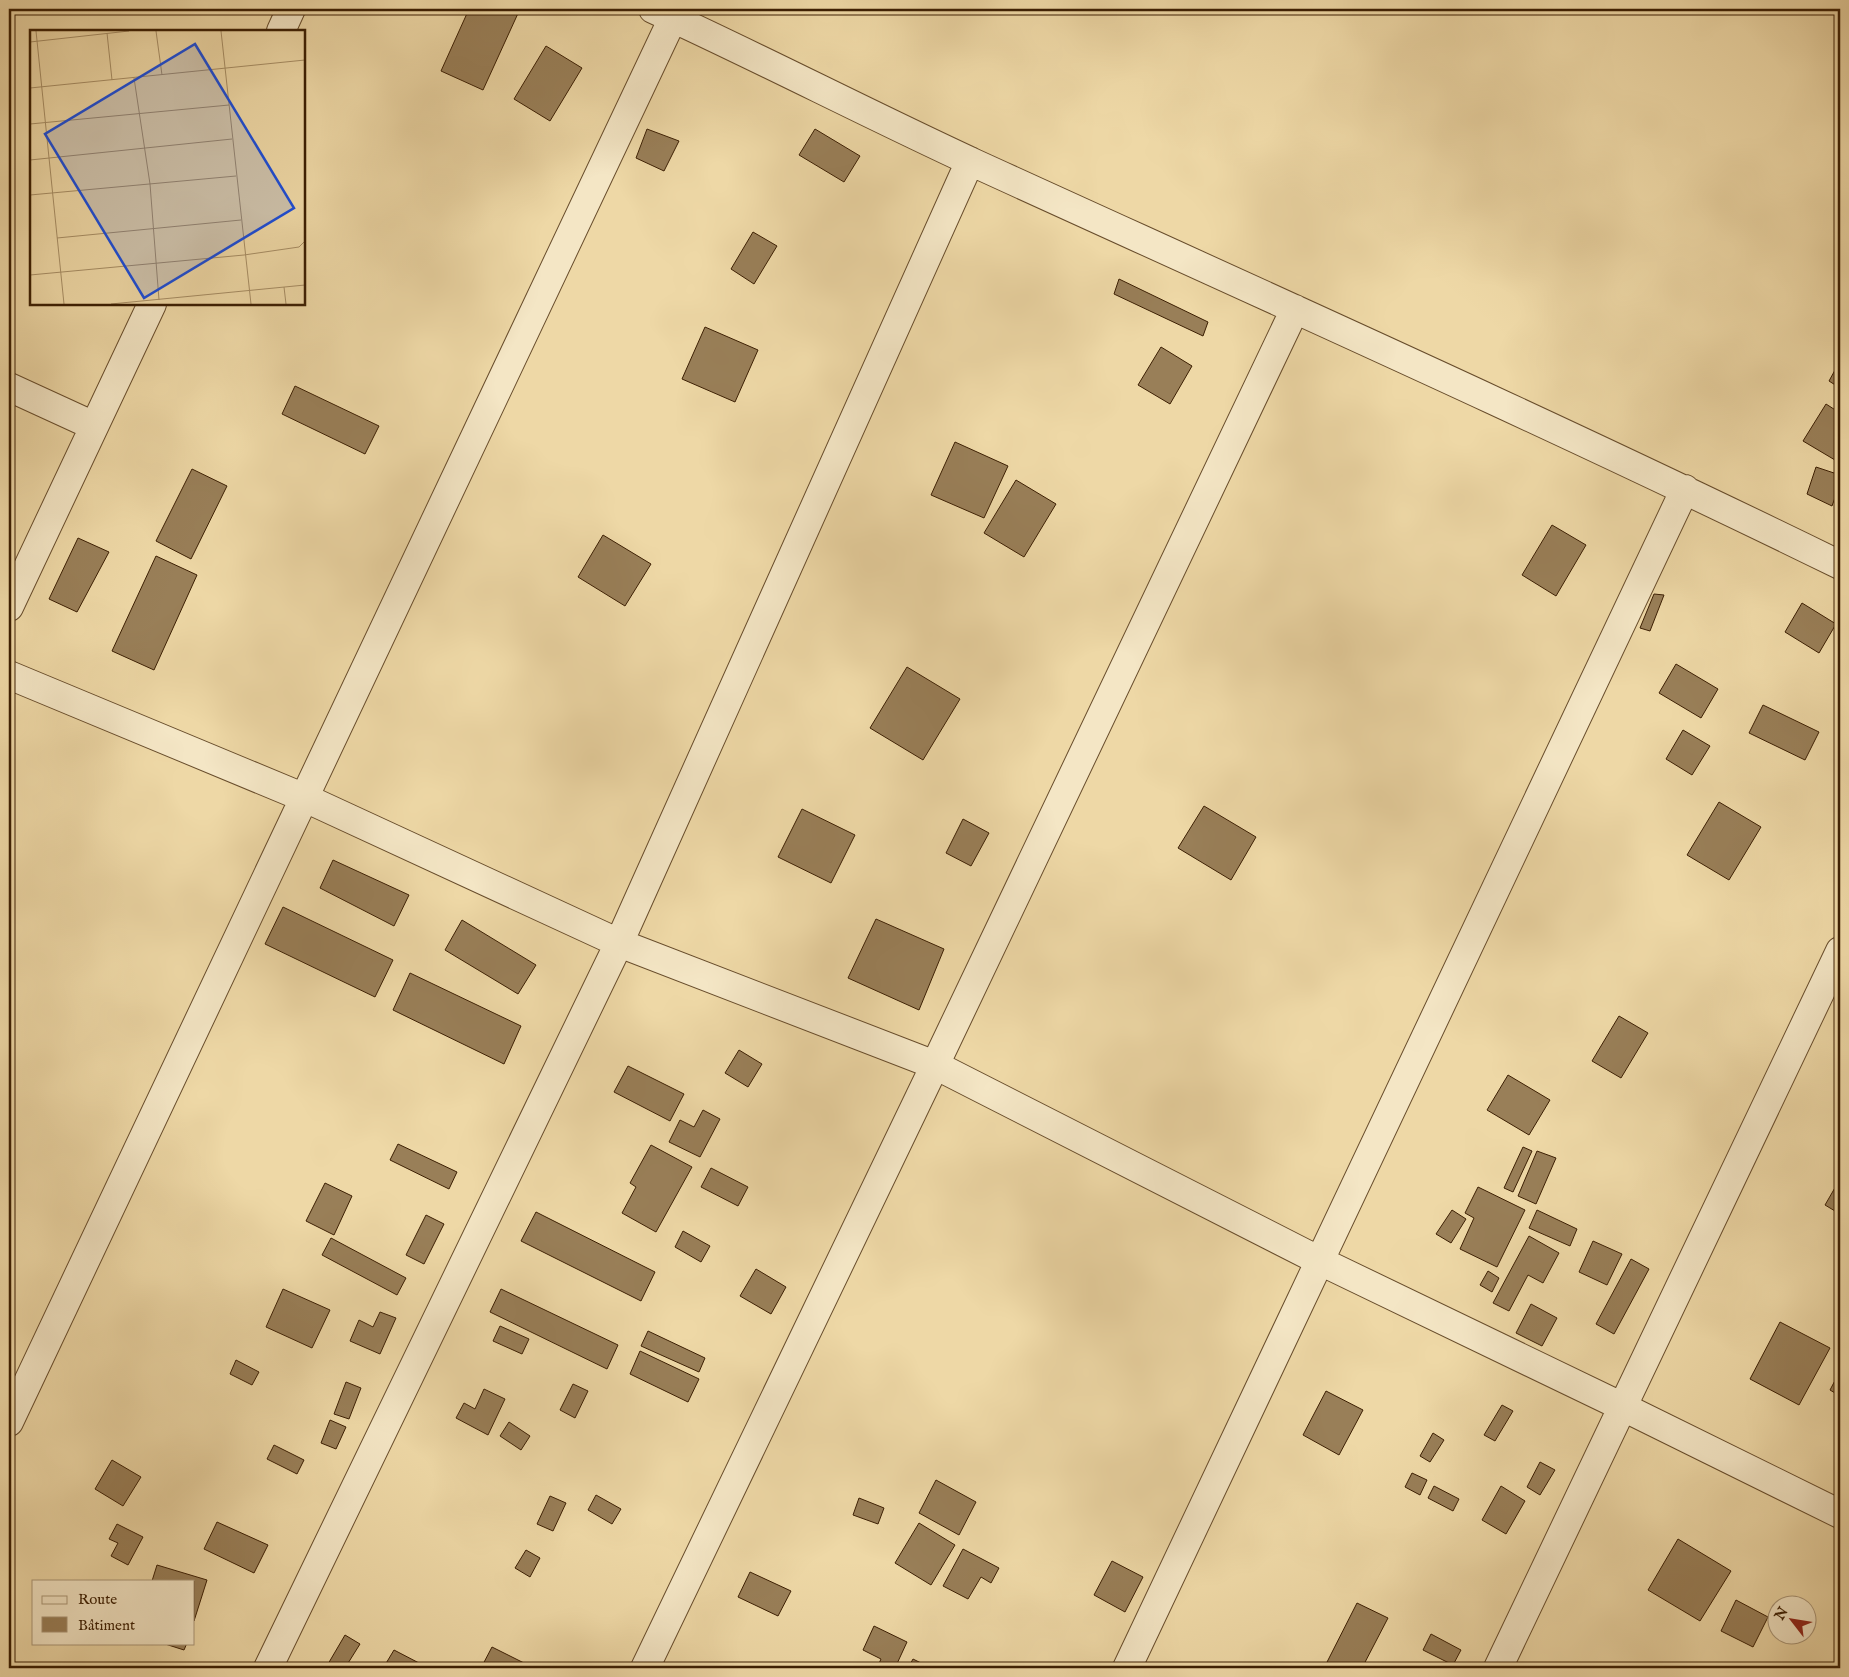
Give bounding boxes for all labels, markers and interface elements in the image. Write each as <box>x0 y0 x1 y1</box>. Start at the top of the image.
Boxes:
inset map <box>30 30 305 305</box>
legend <box>32 1580 195 1644</box>
text: Route <box>78 1590 117 1609</box>
north arrow <box>1766 1594 1816 1644</box>
text: N <box>1770 1604 1793 1625</box>
text: Bâtiment <box>78 1616 135 1635</box>

